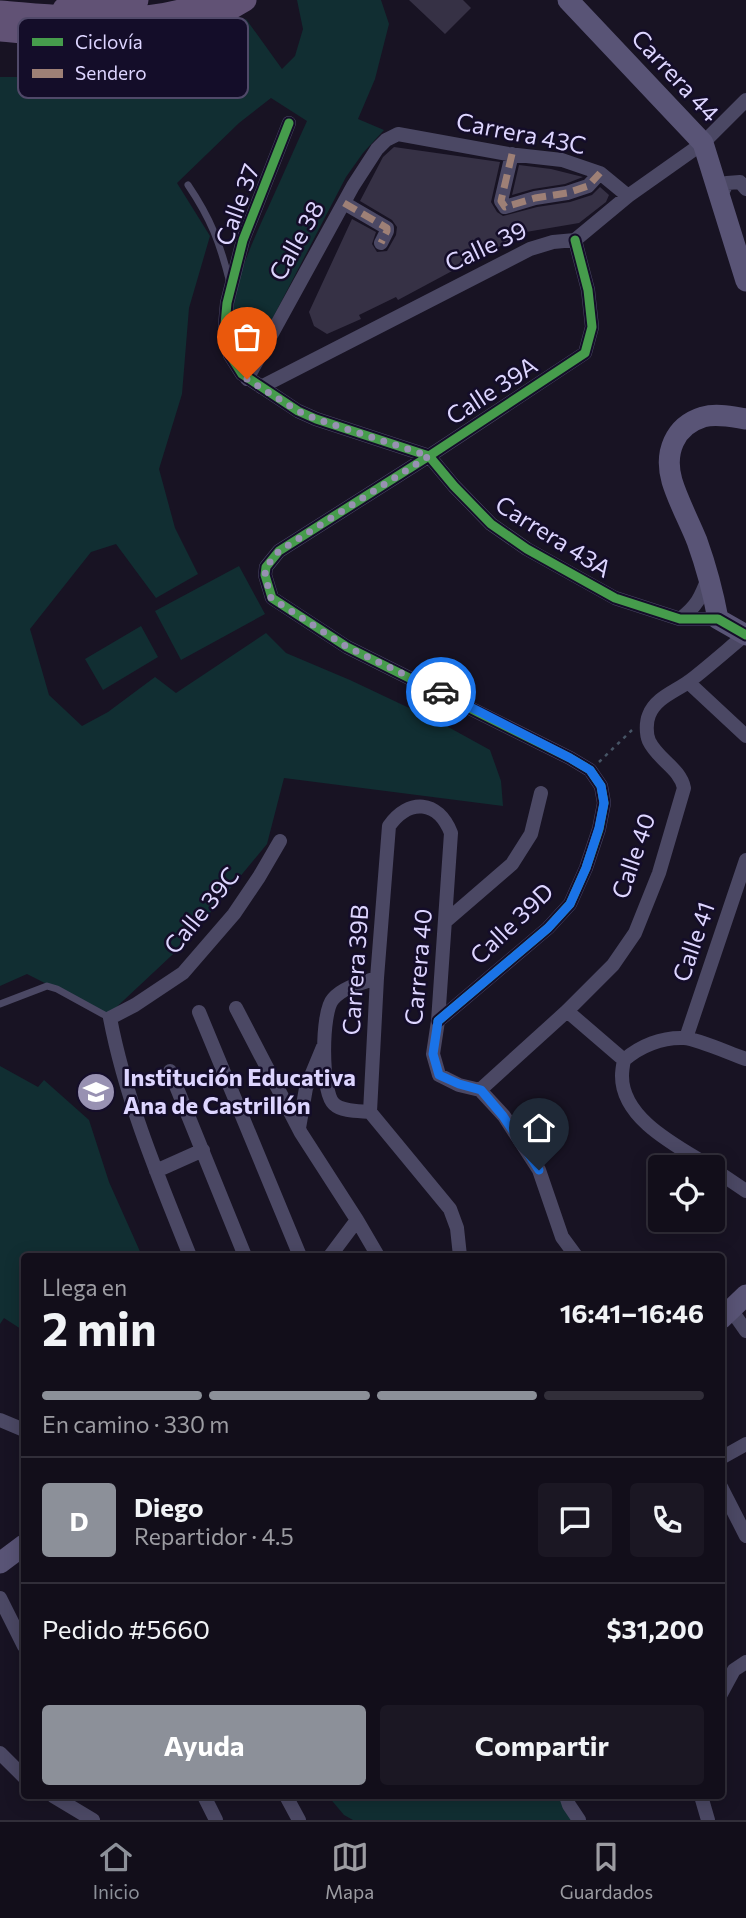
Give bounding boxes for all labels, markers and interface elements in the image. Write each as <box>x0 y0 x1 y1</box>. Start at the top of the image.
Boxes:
legend <box>18 18 248 98</box>
street label: Carrera 44 <box>626 23 726 127</box>
text: Ciclovía <box>75 30 143 53</box>
text: Sendero <box>75 61 147 84</box>
street label: Carrera 43C <box>454 106 589 159</box>
street label: Calle 37 <box>208 160 265 249</box>
street label: Calle 38 <box>262 195 329 285</box>
street label: Calle 39 <box>440 214 531 277</box>
pin <box>217 307 277 379</box>
icon: bag <box>228 318 266 356</box>
street label: Calle 39A <box>440 350 542 430</box>
street label: Carrera 43A <box>491 489 617 583</box>
courier <box>406 657 476 727</box>
icon: car <box>422 673 460 711</box>
street label: Calle 40 <box>604 809 661 902</box>
street label: Calle 39C <box>157 861 245 959</box>
street label: Calle 39D <box>463 876 559 970</box>
street label: Calle 41 <box>665 898 720 985</box>
street label: Carrera 39B <box>335 904 374 1036</box>
street label: Carrera 40 <box>398 907 437 1026</box>
place label: Institución Educativa Ana de Castrillón <box>123 1062 356 1119</box>
school or university icon: Institución Educativa Ana de Castrillón <box>75 1071 117 1113</box>
pin <box>509 1098 569 1170</box>
icon: home <box>520 1109 558 1147</box>
map controls <box>648 1155 725 1232</box>
button: locate <box>648 1155 725 1232</box>
text: Llega en <box>42 1273 127 1301</box>
text: 16:41–16:46 <box>560 1297 704 1328</box>
text: 2 min <box>42 1299 157 1355</box>
text: En camino · 330 m <box>42 1410 229 1438</box>
button: chat <box>538 1483 612 1557</box>
button: phone <box>630 1483 704 1557</box>
text: Diego <box>134 1491 204 1522</box>
text: D <box>69 1505 89 1536</box>
text: Repartidor · 4.5 <box>134 1522 294 1550</box>
text: Pedido #5660 <box>42 1613 210 1644</box>
text: $31,200 <box>606 1613 704 1644</box>
button: Ayuda <box>42 1705 366 1785</box>
button: Compartir <box>380 1705 704 1785</box>
tab: Inicio <box>93 1838 140 1903</box>
tab: Mapa <box>325 1838 374 1903</box>
tab: Guardados <box>560 1838 653 1903</box>

